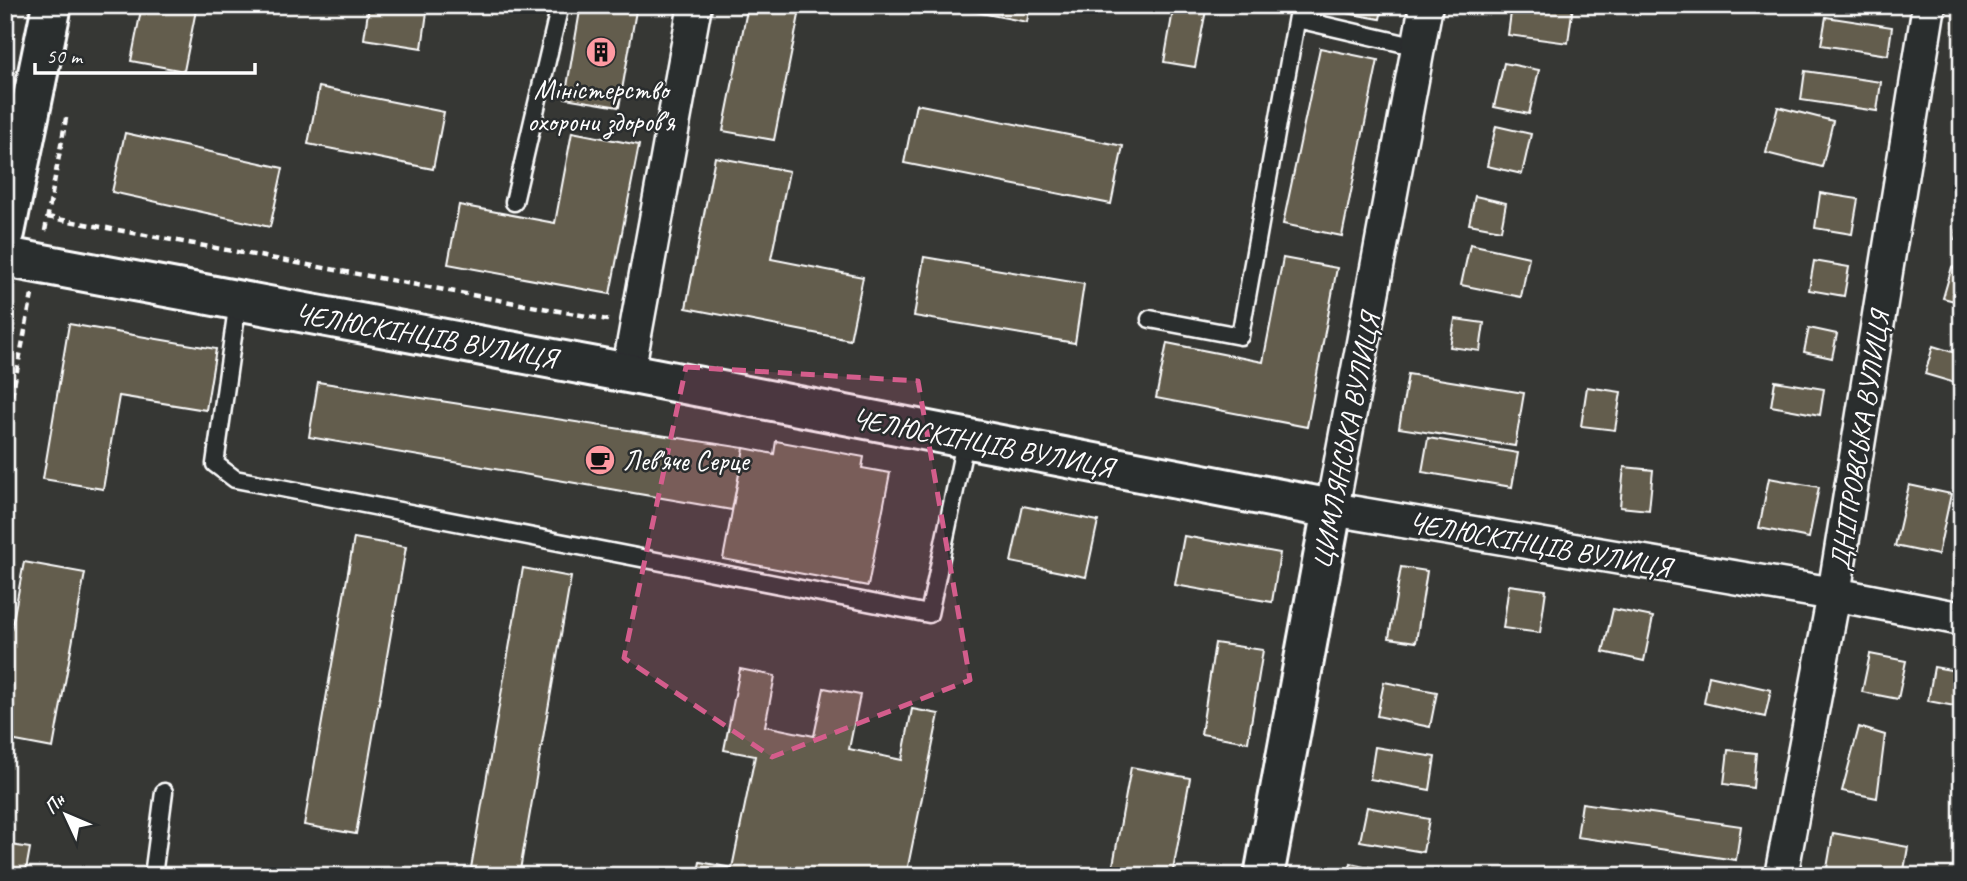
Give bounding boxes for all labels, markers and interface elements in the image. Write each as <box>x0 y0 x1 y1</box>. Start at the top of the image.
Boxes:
scale bar <box>35 32 256 76</box>
building icon: Міністерство охорони здоров'я <box>584 35 618 69</box>
text: 50 m <box>46 43 84 69</box>
place label: Міністерство охорони здоров'я <box>527 72 676 140</box>
street label: ЧЕЛЮСКІНЦІВ ВУЛИЦЯ <box>293 295 563 376</box>
street label: ЦИМЛЯНСЬКА ВУЛИЦЯ <box>1304 306 1388 572</box>
street label: ДНІПРОВСЬКА ВУЛИЦЯ <box>1822 306 1898 573</box>
street label: ЧЕЛЮСКІНЦІВ ВУЛИЦЯ <box>850 400 1120 486</box>
cafe icon: Лев'яче Серце <box>583 443 617 477</box>
place label: Лев'яче Серце <box>623 443 751 478</box>
street label: ЧЕЛЮСКІНЦІВ ВУЛИЦЯ <box>1407 504 1677 585</box>
north arrow <box>32 780 102 850</box>
text: Пн <box>39 787 71 819</box>

